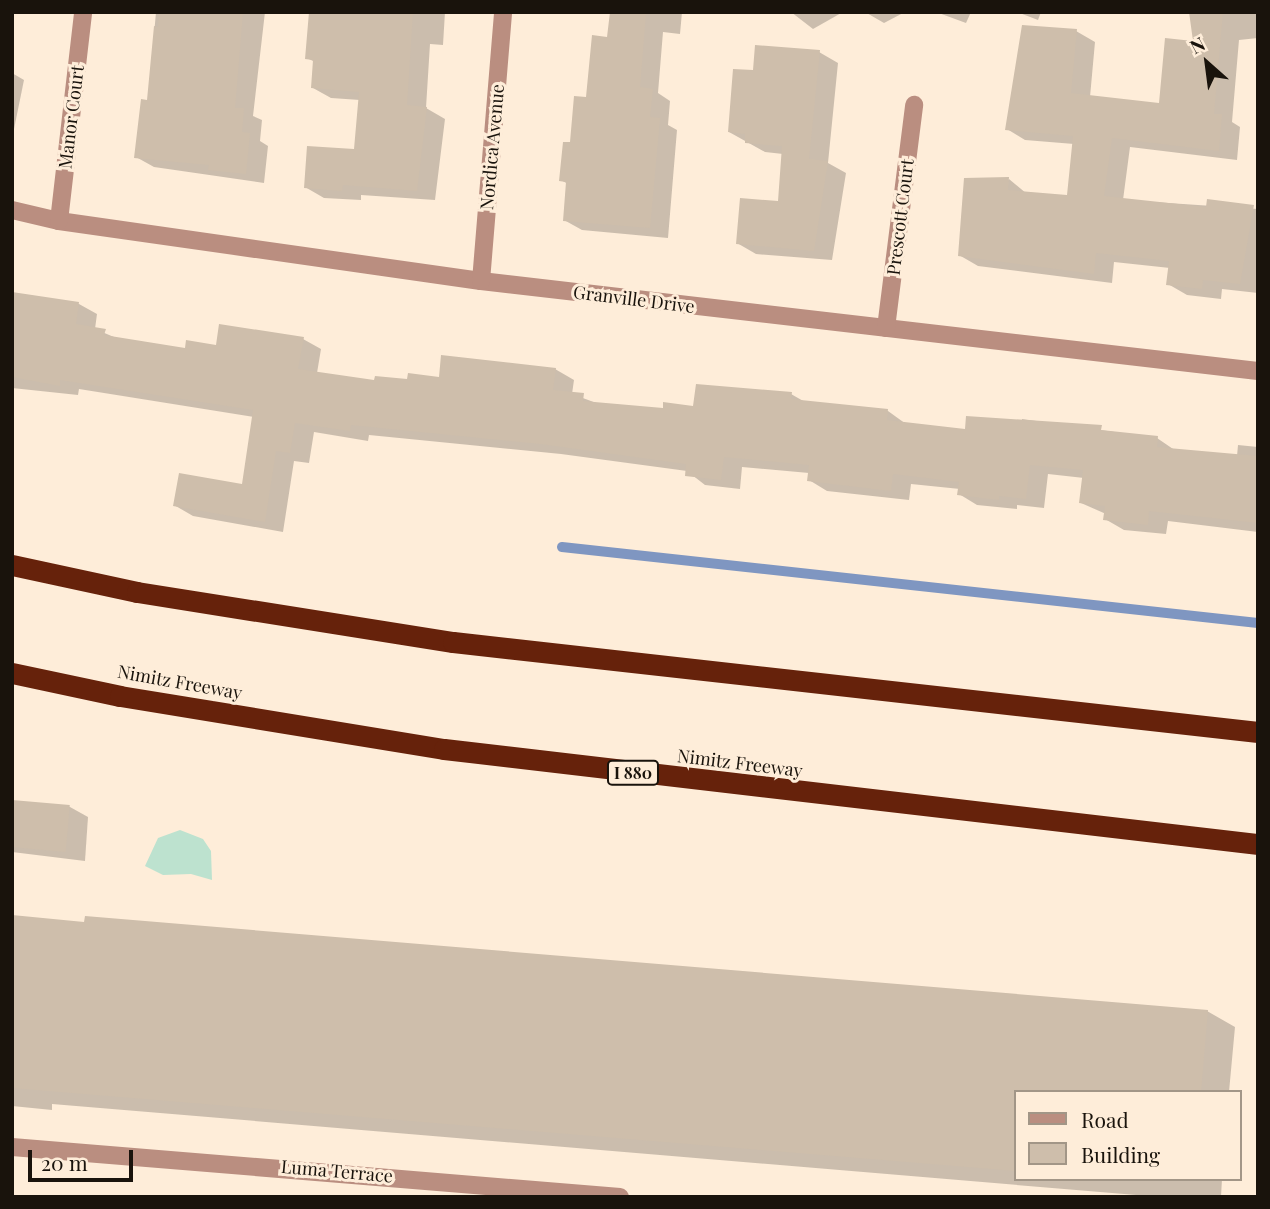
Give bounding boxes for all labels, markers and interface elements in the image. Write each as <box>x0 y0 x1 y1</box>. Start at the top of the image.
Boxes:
north arrow <box>1172 28 1242 98</box>
text: N <box>1185 30 1209 59</box>
street label: Manor Court <box>54 64 88 170</box>
street label: Nordica Avenue <box>476 83 508 211</box>
street label: Prescott Court <box>882 157 918 277</box>
street label: Granville Drive <box>572 281 696 317</box>
street label: Nimitz Freeway <box>116 660 244 704</box>
street label: Nimitz Freeway <box>676 745 804 781</box>
road number: I 880 <box>607 760 659 786</box>
legend <box>1014 1090 1242 1181</box>
text: Road <box>1081 1105 1129 1133</box>
scale bar <box>32 1136 136 1180</box>
text: Building <box>1081 1140 1160 1168</box>
text: 20 m <box>41 1148 88 1176</box>
street label: Luma Terrace <box>280 1155 394 1187</box>

